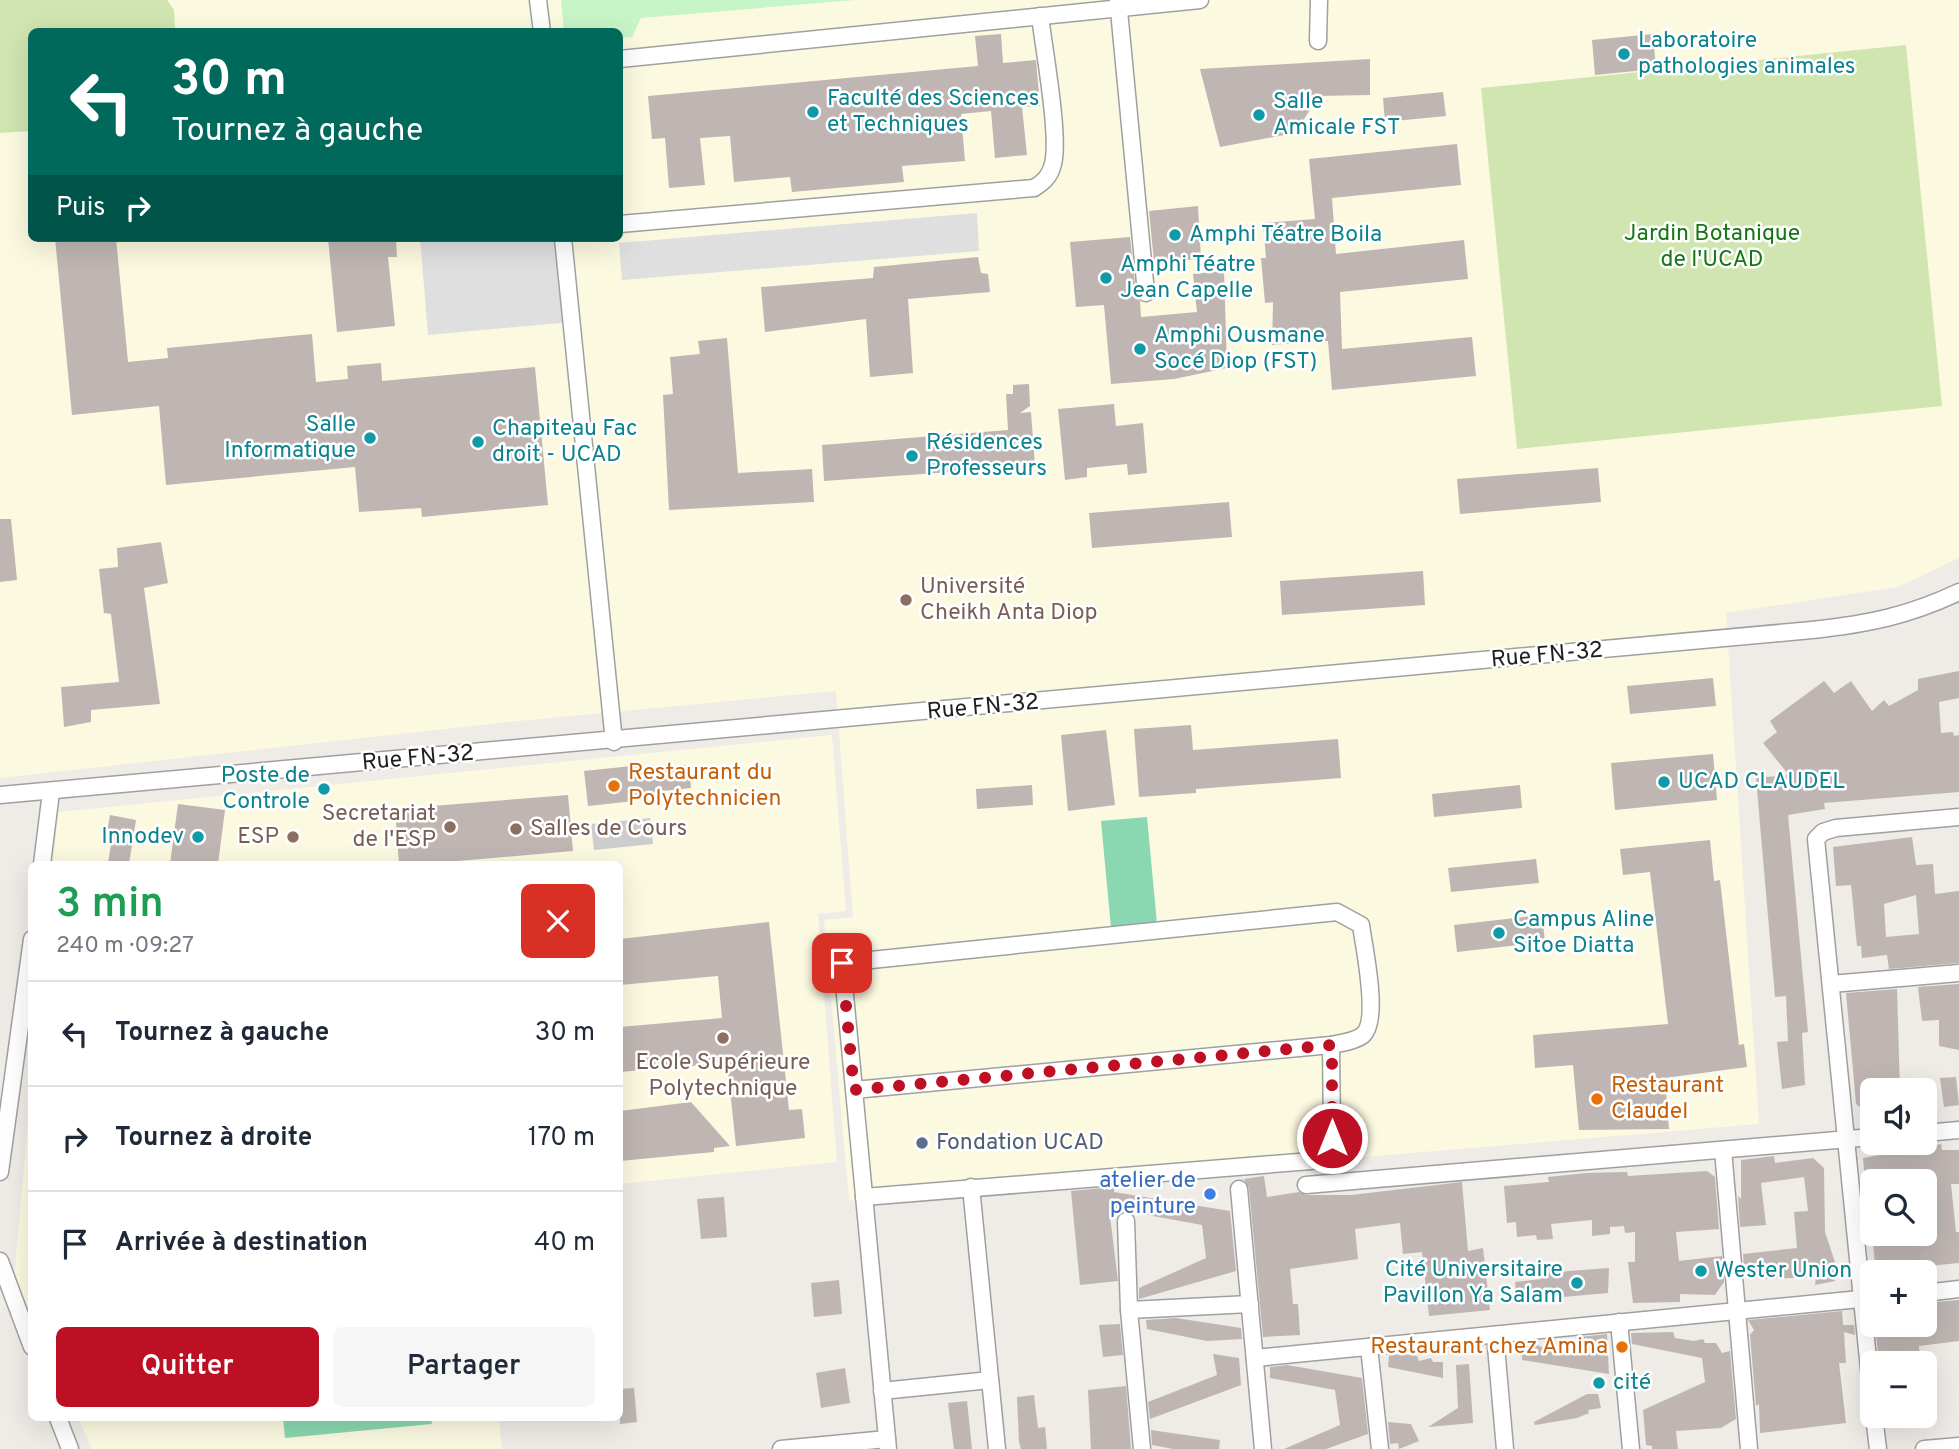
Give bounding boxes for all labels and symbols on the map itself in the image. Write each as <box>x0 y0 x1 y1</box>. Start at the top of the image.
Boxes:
place label: Laboratoire pathologies animales <box>1638 27 1856 82</box>
marker: Laboratoire pathologies animales <box>1616 46 1632 62</box>
place label: Faculté des Sciences et Techniques <box>827 85 1040 140</box>
place label: Salle Amicale FST <box>1273 88 1400 143</box>
marker: Faculté des Sciences et Techniques <box>805 104 821 120</box>
marker: Salle Amicale FST <box>1251 107 1267 123</box>
park label: Jardin Botanique de l'UCAD <box>1624 220 1800 275</box>
place label: Amphi Téatre Boila <box>1189 221 1382 250</box>
marker: Amphi Téatre Boila <box>1167 227 1183 243</box>
place label: Amphi Téatre Jean Capelle <box>1120 251 1256 306</box>
marker: Amphi Téatre Jean Capelle <box>1098 270 1114 286</box>
place label: Amphi Ousmane Socé Diop (FST) <box>1154 322 1325 377</box>
marker: Amphi Ousmane Socé Diop (FST) <box>1132 341 1148 357</box>
place label: Salle Informatique <box>224 411 356 466</box>
place label: Chapiteau Fac droit - UCAD <box>492 415 637 470</box>
place label: Résidences Professeurs <box>926 429 1047 484</box>
marker: Salle Informatique <box>362 430 378 446</box>
marker: Chapiteau Fac droit - UCAD <box>470 434 486 450</box>
marker: Résidences Professeurs <box>904 448 920 464</box>
place label: Université Cheikh Anta Diop <box>920 573 1097 628</box>
marker: Université Cheikh Anta Diop <box>898 592 914 608</box>
street label: Rue FN-32 <box>1490 637 1604 675</box>
street label: Rue FN-32 <box>926 689 1040 727</box>
street label: Rue FN-32 <box>361 740 475 778</box>
place label: Restaurant du Polytechnicien <box>628 759 782 814</box>
place label: Poste de Controle <box>221 762 310 817</box>
place label: UCAD CLAUDEL <box>1678 768 1845 797</box>
marker: UCAD CLAUDEL <box>1656 774 1672 790</box>
marker: Restaurant du Polytechnicien <box>606 778 622 794</box>
marker: Poste de Controle <box>316 781 332 797</box>
place label: Secretariat de l'ESP <box>322 800 436 855</box>
place label: Salles de Cours <box>530 815 687 844</box>
marker: Secretariat de l'ESP <box>442 819 458 835</box>
marker: Salles de Cours <box>508 821 524 837</box>
place label: Innodev <box>101 823 184 852</box>
place label: ESP <box>237 823 279 852</box>
marker: Innodev <box>190 829 206 845</box>
marker: ESP <box>285 829 301 845</box>
place label: Campus Aline Sitoe Diatta <box>1513 906 1654 961</box>
marker: Campus Aline Sitoe Diatta <box>1491 925 1507 941</box>
pin <box>812 933 872 993</box>
marker: Ecole Supérieure Polytechnique <box>715 1030 731 1046</box>
place label: Ecole Supérieure Polytechnique <box>636 1049 810 1104</box>
place label: Restaurant Claudel <box>1611 1072 1724 1127</box>
marker: Restaurant Claudel <box>1589 1091 1605 1107</box>
position arrow <box>1295 1101 1369 1175</box>
place label: Fondation UCAD <box>936 1129 1104 1158</box>
marker: Fondation UCAD <box>914 1135 930 1151</box>
place label: atelier de peinture <box>1099 1167 1196 1222</box>
marker: atelier de peinture <box>1202 1186 1218 1202</box>
place label: Cité Universitaire Pavillon Ya Salam <box>1383 1256 1563 1311</box>
place label: Wester Union <box>1715 1257 1852 1286</box>
marker: Wester Union <box>1693 1263 1709 1279</box>
marker: Cité Universitaire Pavillon Ya Salam <box>1569 1275 1585 1291</box>
place label: Restaurant chez Amina <box>1370 1333 1608 1362</box>
marker: Restaurant chez Amina <box>1614 1339 1630 1355</box>
place label: cité <box>1613 1369 1651 1398</box>
marker: cité <box>1591 1375 1607 1391</box>

